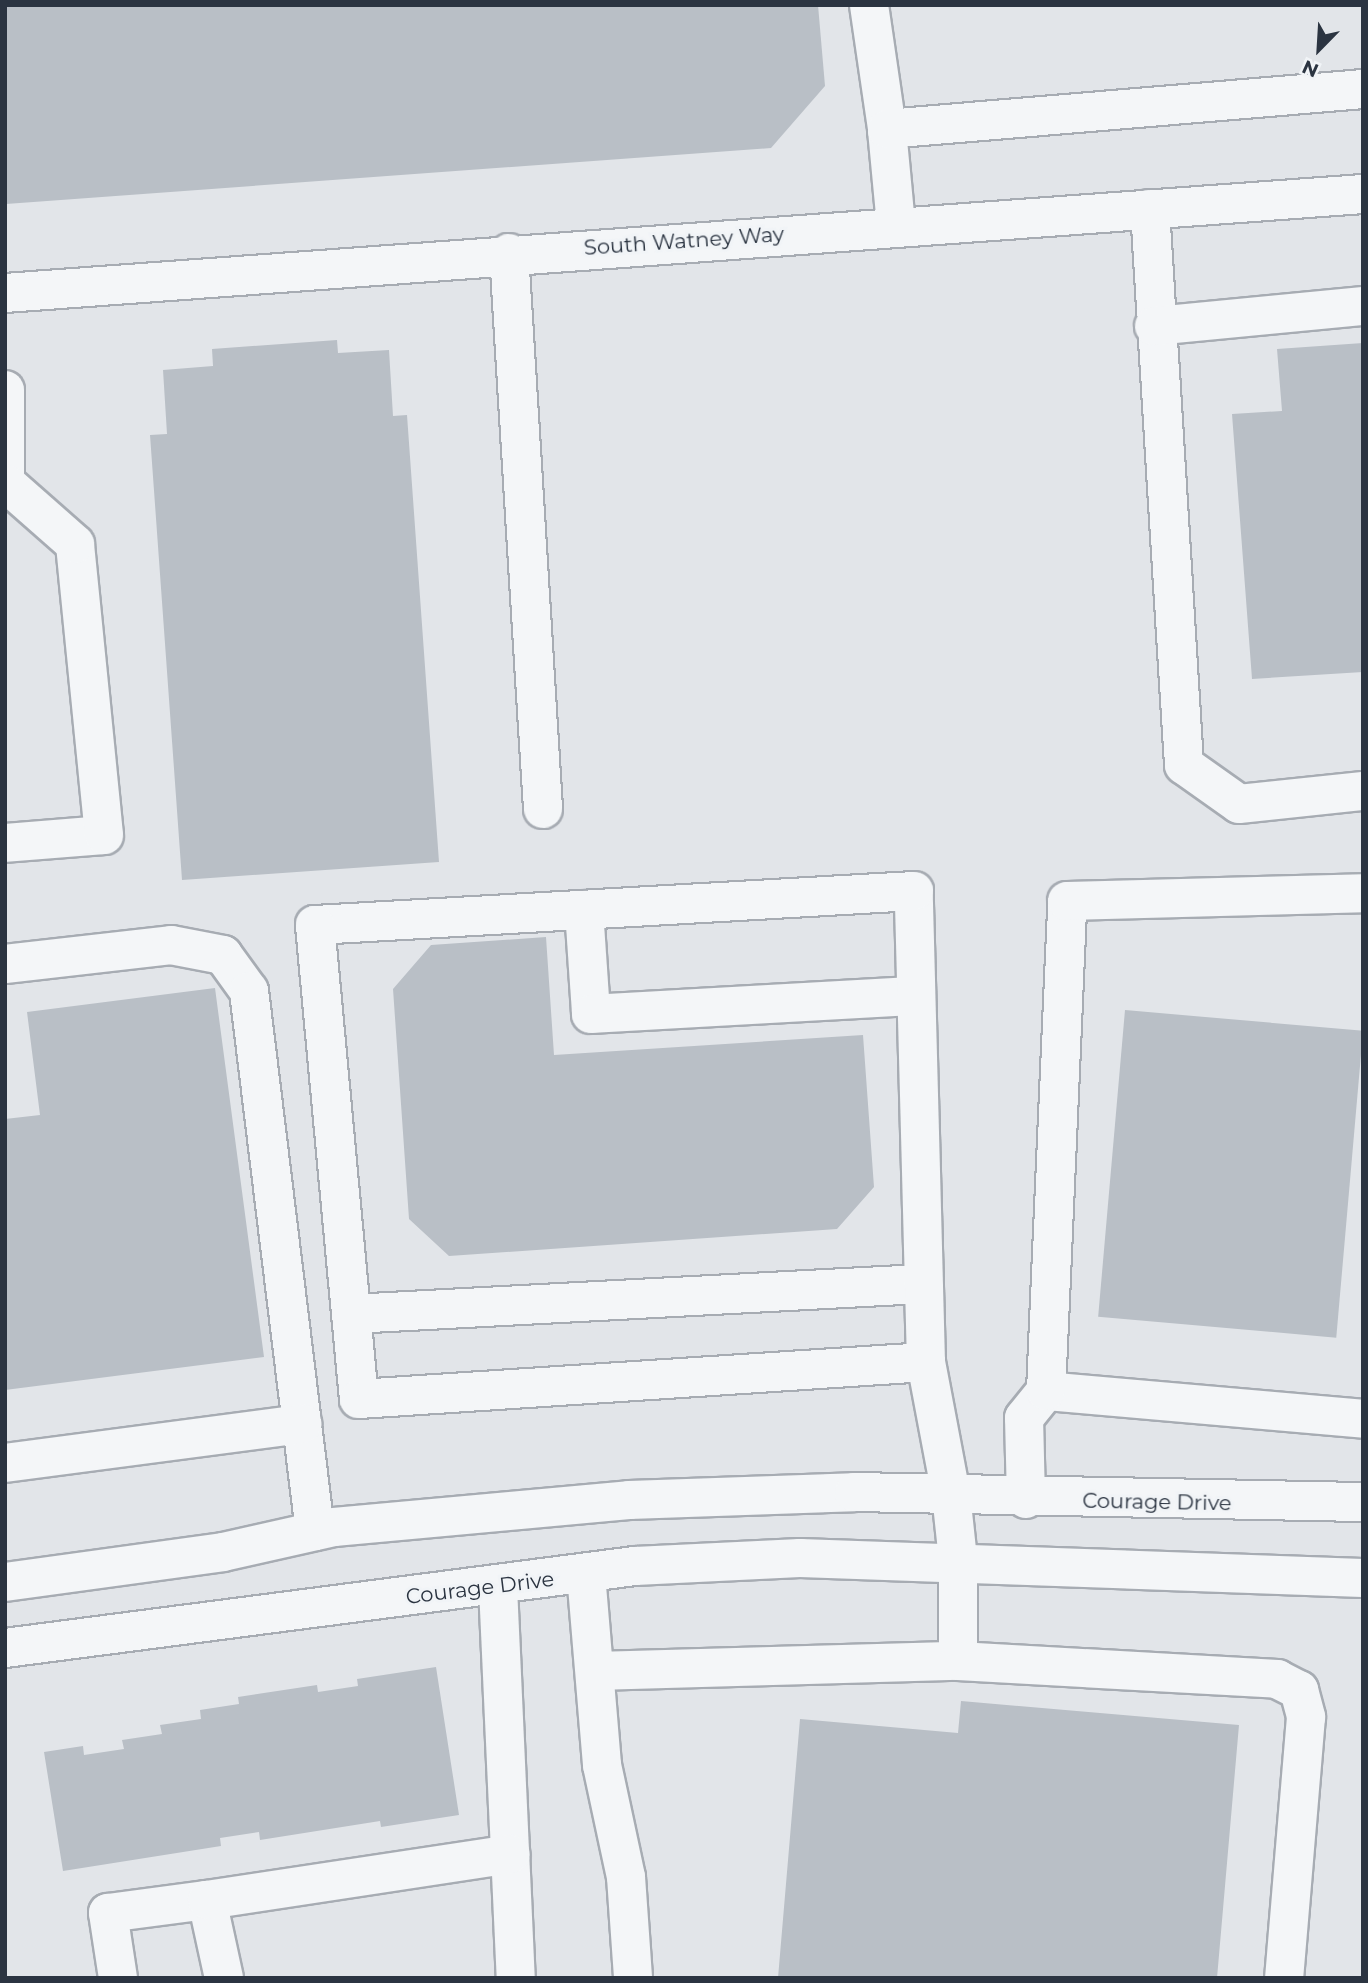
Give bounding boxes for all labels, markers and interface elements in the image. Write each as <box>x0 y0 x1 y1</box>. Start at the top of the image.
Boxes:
north arrow <box>1284 14 1354 84</box>
text: N <box>1299 55 1322 82</box>
street label: South Watney Way <box>583 221 785 261</box>
street label: Courage Drive <box>1082 1488 1232 1516</box>
street label: Courage Drive <box>404 1566 556 1610</box>

